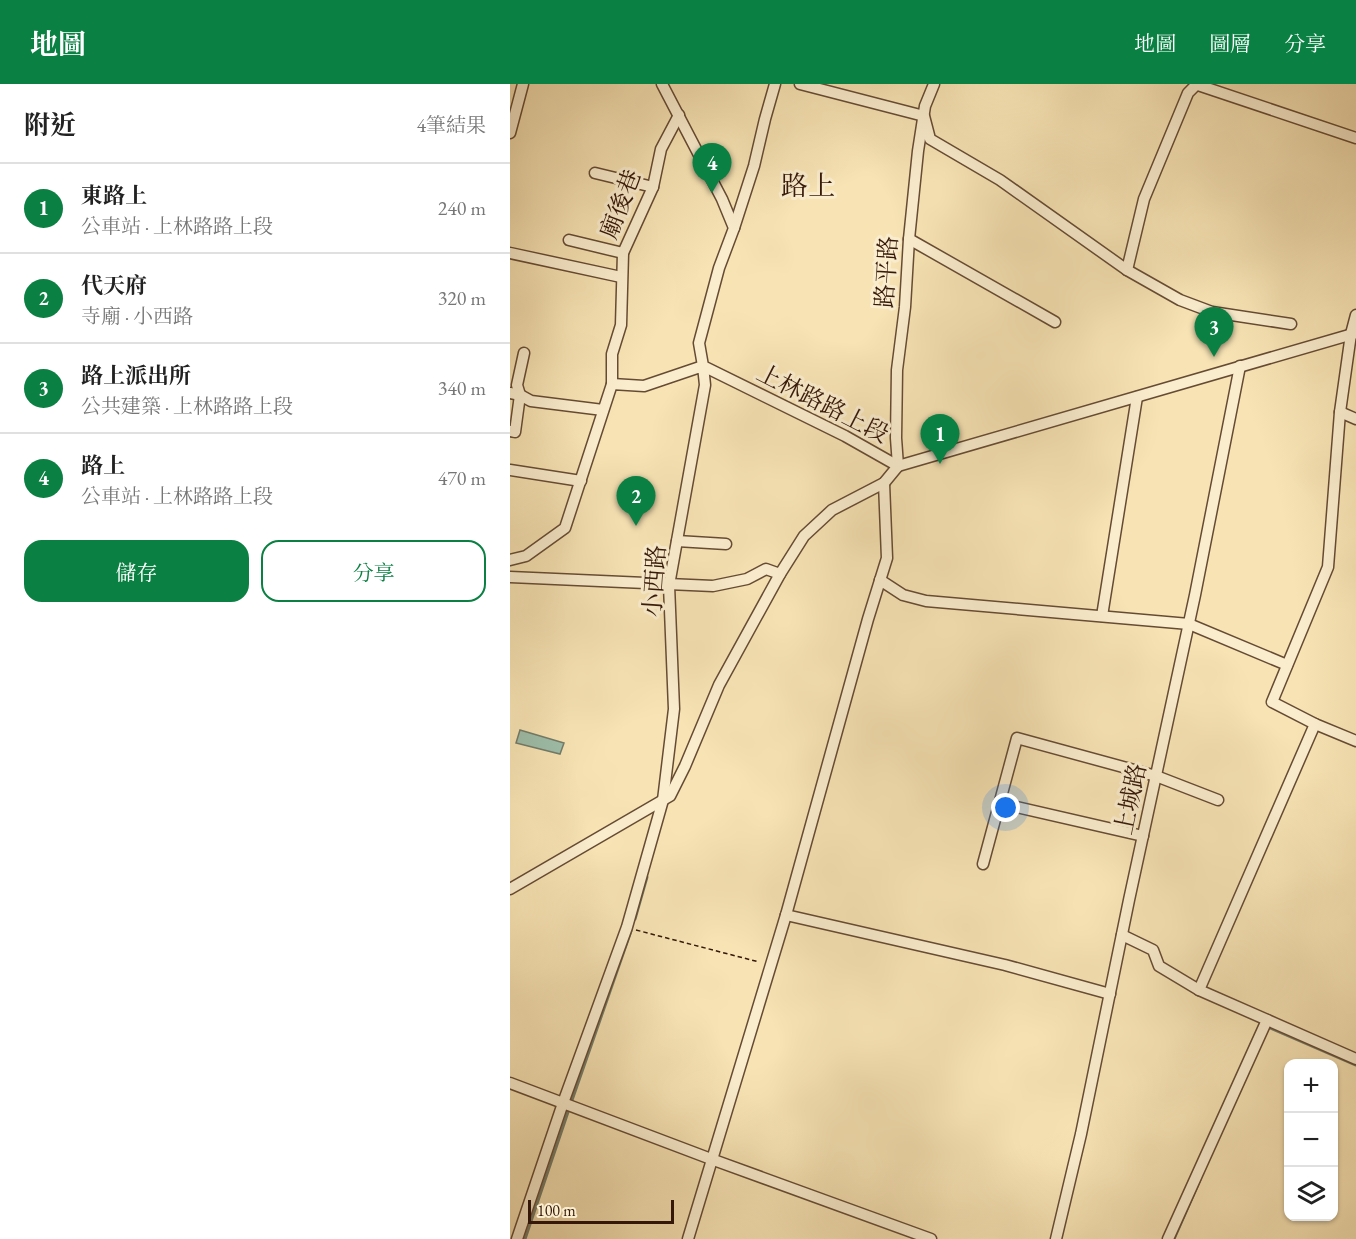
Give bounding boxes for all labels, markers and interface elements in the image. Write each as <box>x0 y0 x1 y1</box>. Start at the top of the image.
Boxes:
text: 地圖 <box>30 26 86 62</box>
text: 地圖 <box>1134 30 1176 57</box>
text: 圖層 <box>1209 30 1251 57</box>
text: 分享 <box>1284 30 1326 57</box>
text: 附近 <box>24 108 76 142</box>
text: 4筆結果 <box>416 112 486 138</box>
pin: 4 <box>692 144 732 193</box>
street label: 廟後巷 <box>593 165 647 243</box>
district label: 路上 <box>781 168 835 203</box>
text: 東路上 <box>81 181 147 210</box>
text: 1 <box>38 195 49 221</box>
text: 240 m <box>438 195 486 221</box>
text: 公車站 · 上林路路上段 <box>81 213 273 239</box>
street label: 路平路 <box>868 235 904 309</box>
text: 代天府 <box>81 271 147 300</box>
text: 2 <box>38 285 49 311</box>
text: 320 m <box>438 285 486 311</box>
text: 寺廟 · 小西路 <box>81 303 193 329</box>
pin: 3 <box>1194 308 1234 357</box>
street label: 上林路路上段 <box>752 357 894 449</box>
text: 路上派出所 <box>81 361 191 390</box>
text: 3 <box>38 375 49 401</box>
text: 340 m <box>438 375 486 401</box>
text: 公共建築 · 上林路路上段 <box>81 393 293 419</box>
pin: 1 <box>920 414 960 464</box>
text: 路上 <box>81 451 125 480</box>
text: 4 <box>38 465 49 491</box>
text: 470 m <box>438 465 486 491</box>
pin: 2 <box>616 476 656 526</box>
text: 公車站 · 上林路路上段 <box>81 483 273 509</box>
button: 儲存 <box>24 540 249 602</box>
button: 分享 <box>261 540 486 602</box>
street label: 小西路 <box>636 544 672 618</box>
street label: 上城路 <box>1107 761 1153 837</box>
your location <box>991 793 1020 822</box>
map controls <box>1284 1059 1338 1221</box>
button: + <box>1284 1059 1338 1113</box>
button: − <box>1284 1113 1338 1167</box>
button: layers <box>1284 1167 1338 1221</box>
scale bar <box>528 1197 674 1224</box>
text: 100 m <box>537 1200 576 1221</box>

